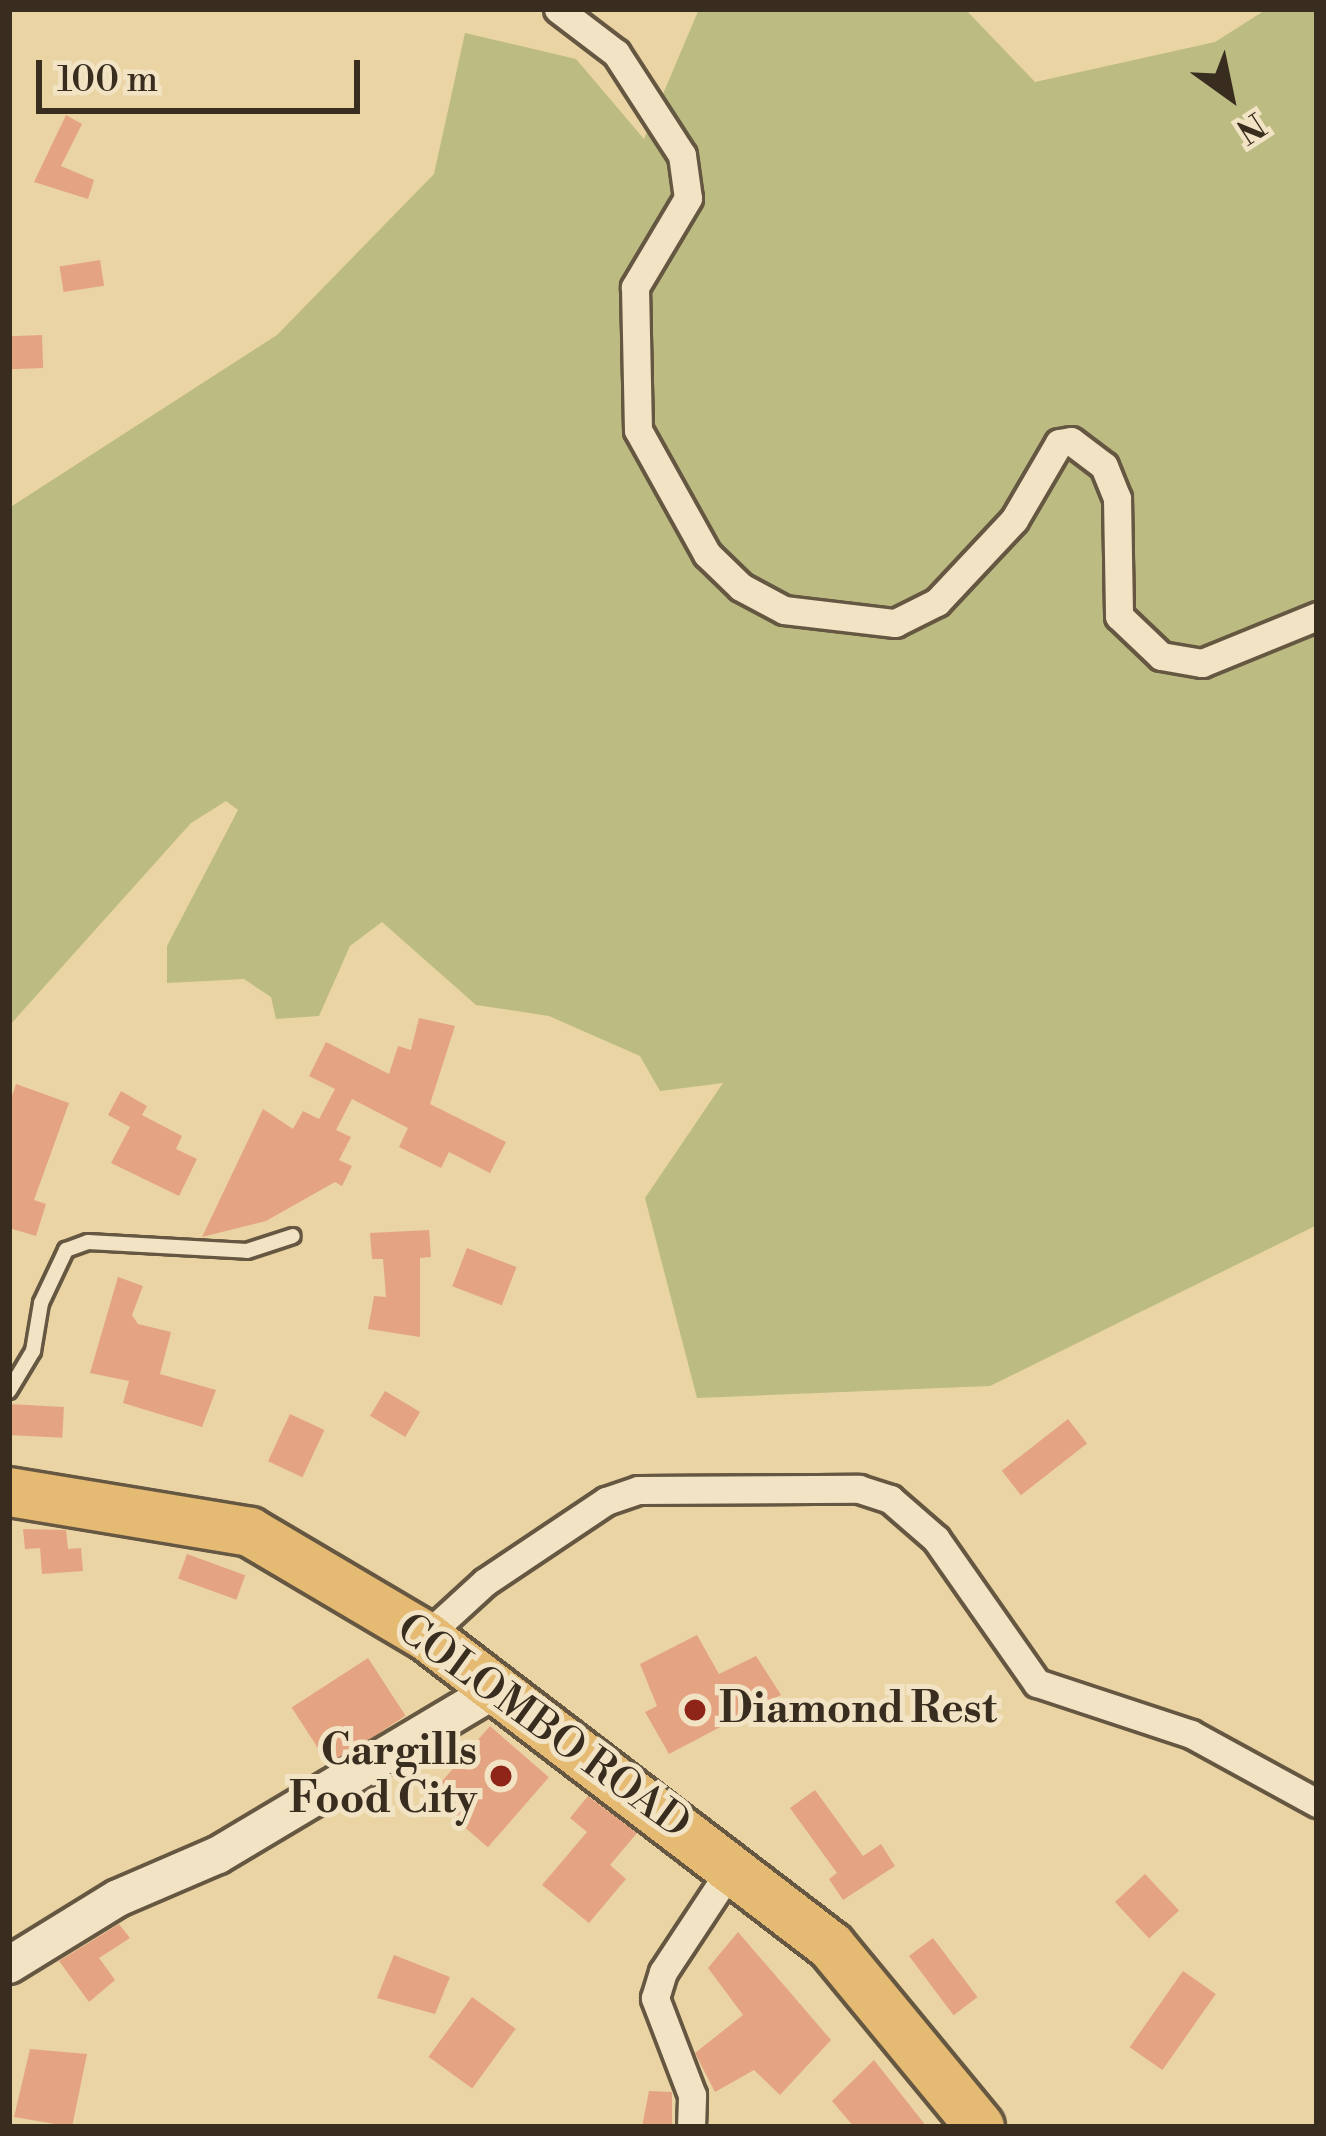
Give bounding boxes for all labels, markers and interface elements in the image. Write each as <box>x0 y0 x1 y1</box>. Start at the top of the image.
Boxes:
scale bar <box>42 36 366 110</box>
north arrow <box>1170 36 1290 156</box>
text: 100 m <box>57 58 158 103</box>
text: N <box>1228 102 1272 151</box>
street label: COLOMBO ROAD <box>386 1604 700 1850</box>
place label: Diamond Rest <box>719 1685 997 1735</box>
marker: Diamond Rest <box>682 1697 708 1723</box>
place label: Cargills Food City <box>289 1727 477 1826</box>
marker: Cargills Food City <box>488 1763 514 1789</box>

